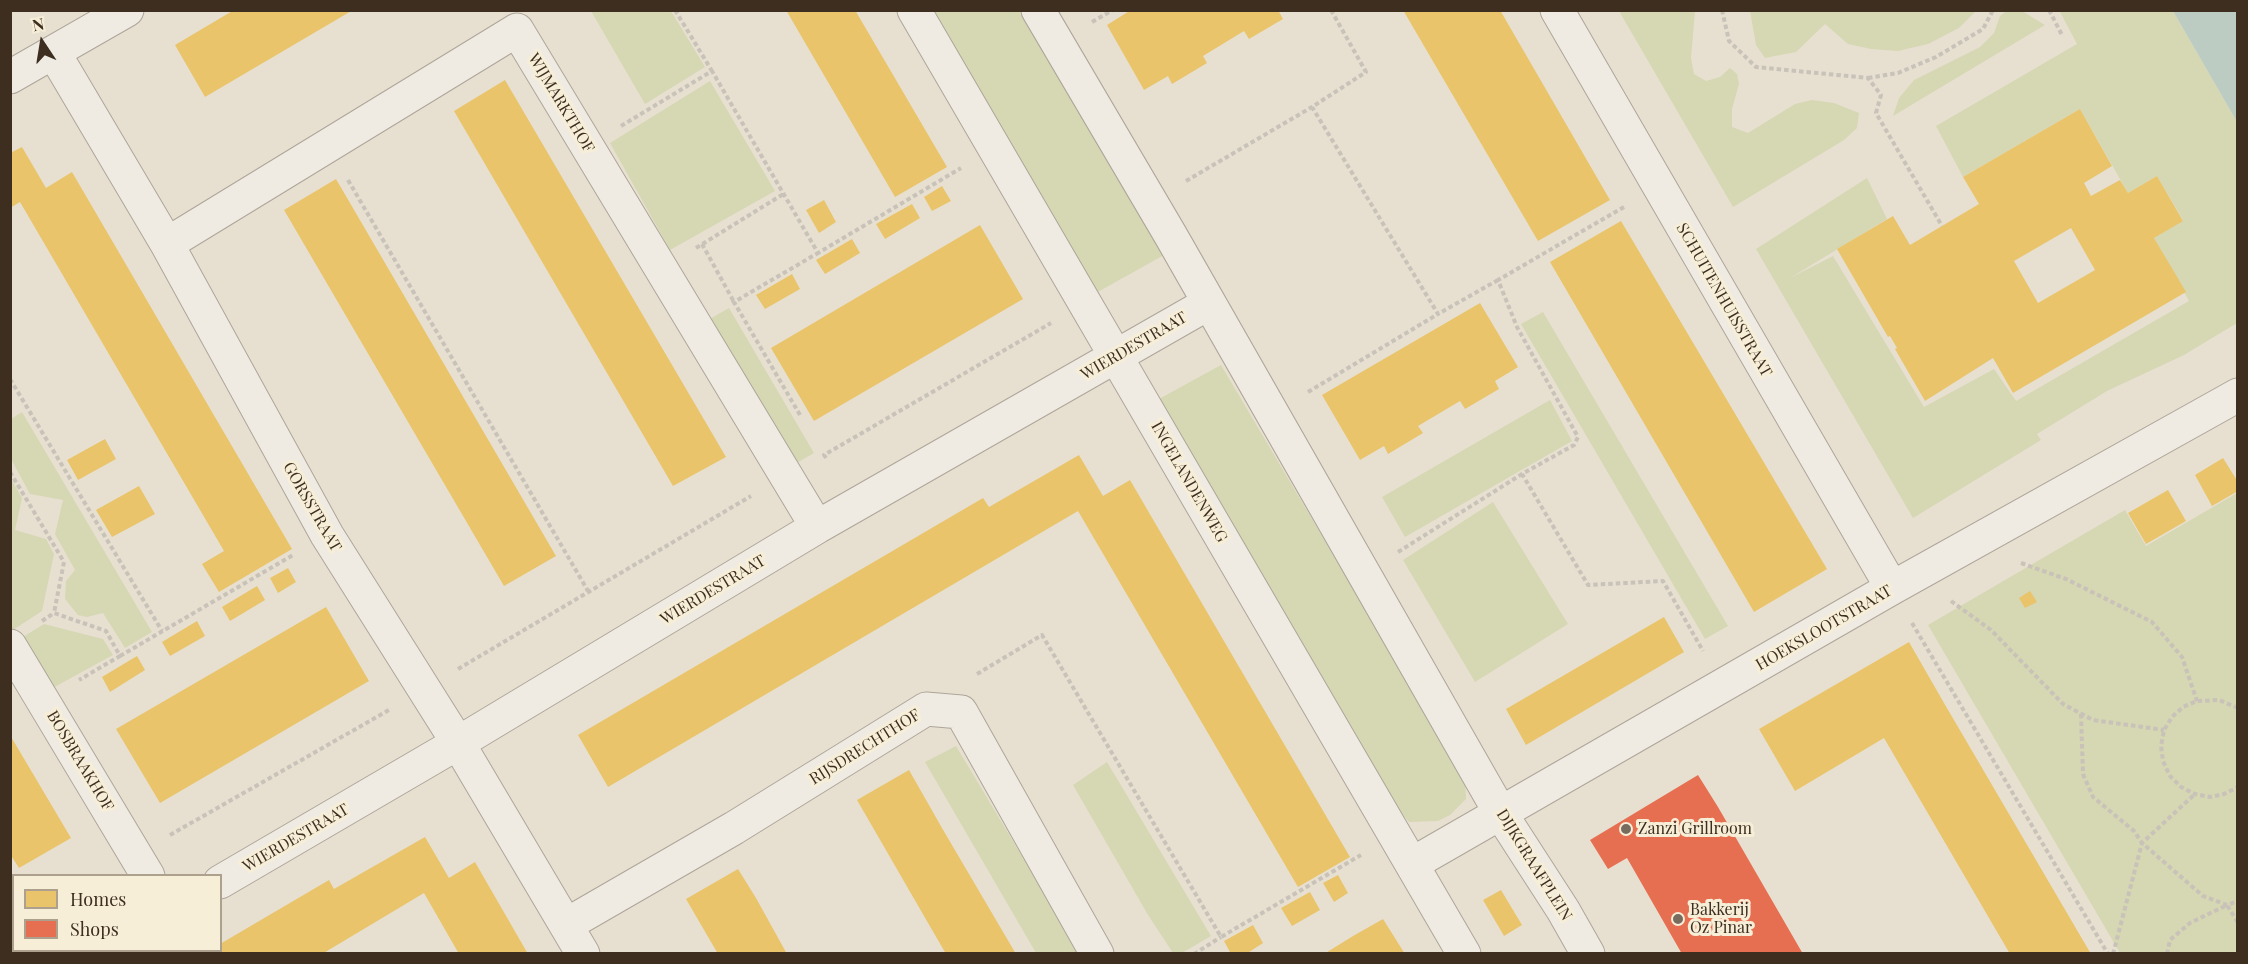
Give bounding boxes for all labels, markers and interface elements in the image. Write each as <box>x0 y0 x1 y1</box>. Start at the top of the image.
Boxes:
north arrow <box>12 12 72 72</box>
text: N <box>30 12 46 35</box>
street label: WIJMARKTHOF <box>524 50 598 156</box>
street label: SCHUITENHUISSTRAAT <box>1672 220 1776 380</box>
street label: WIERDESTRAAT <box>1077 308 1191 384</box>
street label: INGELANDENWEG <box>1147 418 1231 546</box>
street label: GORSSTRAAT <box>279 459 345 555</box>
street label: WIERDESTRAAT <box>657 551 769 629</box>
street label: HOEKSLOOTSTRAAT <box>1753 581 1895 675</box>
street label: RIJSDRECHTHOF <box>806 705 924 789</box>
street label: BOSBRAAKHOF <box>42 707 118 815</box>
street label: WIERDESTRAAT <box>239 800 353 876</box>
street label: DIJKGRAAFPLEIN <box>1492 806 1576 924</box>
place label: Zanzi Grillroom <box>1638 819 1752 839</box>
marker: Zanzi Grillroom <box>1619 822 1633 836</box>
legend <box>12 874 222 952</box>
text: Homes <box>70 887 126 911</box>
place label: Bakkerij Oz Pinar <box>1690 900 1752 938</box>
marker: Bakkerij Oz Pinar <box>1671 912 1685 926</box>
text: Shops <box>70 917 119 941</box>

